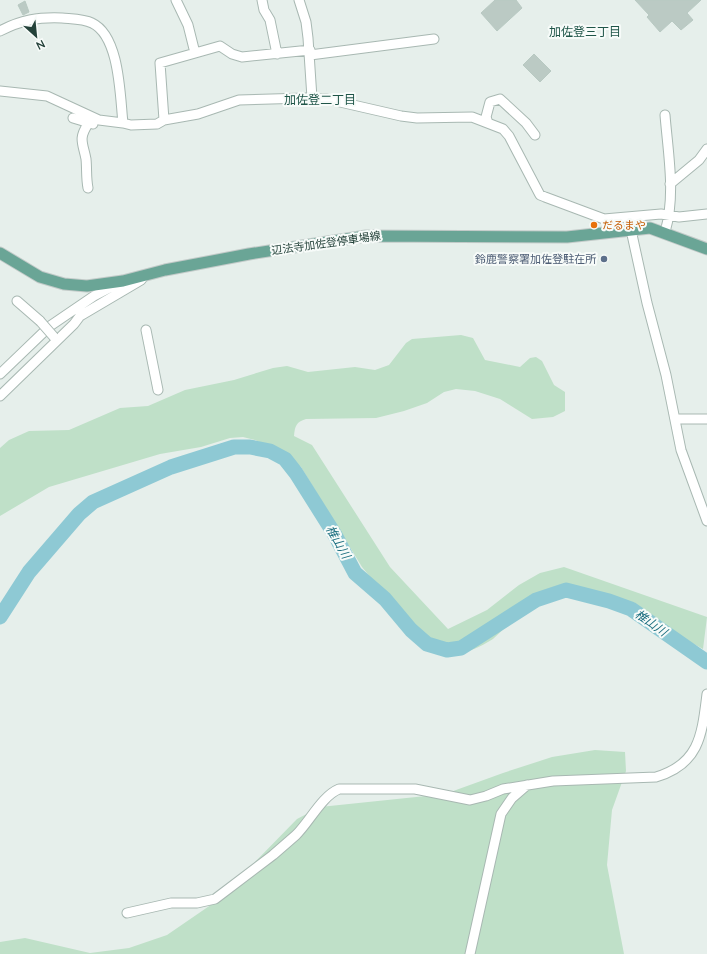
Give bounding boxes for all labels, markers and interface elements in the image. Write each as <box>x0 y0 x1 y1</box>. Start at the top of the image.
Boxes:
north arrow <box>16 16 56 56</box>
district label: 加佐登三丁目 <box>549 24 621 40</box>
text: N <box>33 36 47 53</box>
district label: 加佐登二丁目 <box>284 92 356 108</box>
place label: だるまや <box>602 218 646 233</box>
marker: だるまや <box>589 220 599 230</box>
street label: 辺法寺加佐登停車場線 <box>271 228 382 259</box>
place label: 鈴鹿警察署加佐登駐在所 <box>475 252 597 267</box>
marker: 鈴鹿警察署加佐登駐在所 <box>599 254 609 264</box>
water label: 椎山川 <box>322 522 355 563</box>
water label: 椎山川 <box>632 606 672 641</box>

